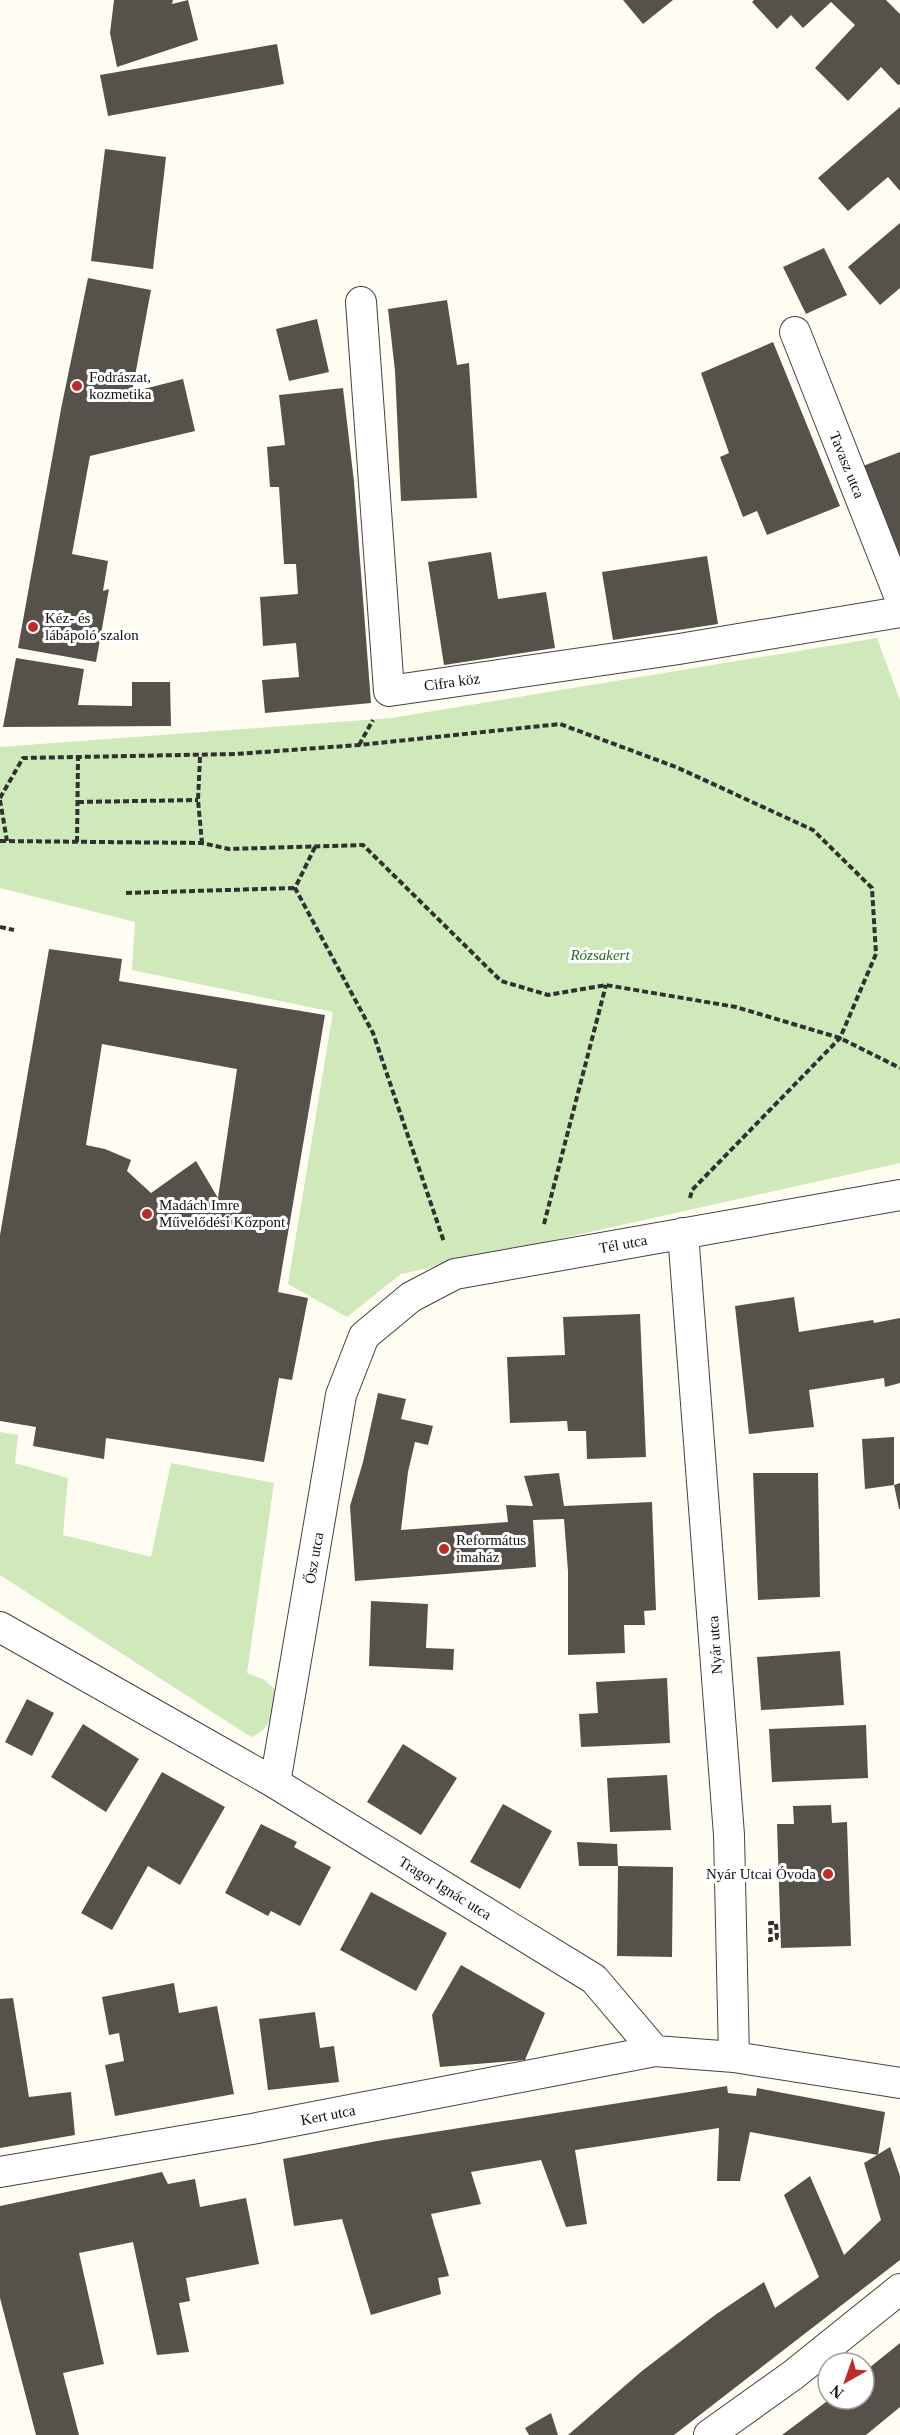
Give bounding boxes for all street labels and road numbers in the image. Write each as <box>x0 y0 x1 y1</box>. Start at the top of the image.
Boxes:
street label: Tavasz utca <box>826 429 868 501</box>
street label: Cifra köz <box>423 670 481 694</box>
street label: Tél utca <box>598 1232 649 1256</box>
street label: Ősz utca <box>302 1531 326 1585</box>
street label: Nyár utca <box>705 1615 725 1675</box>
street label: Tragor Ignác utca <box>396 1853 495 1923</box>
street label: Kert utca <box>299 2102 357 2128</box>

